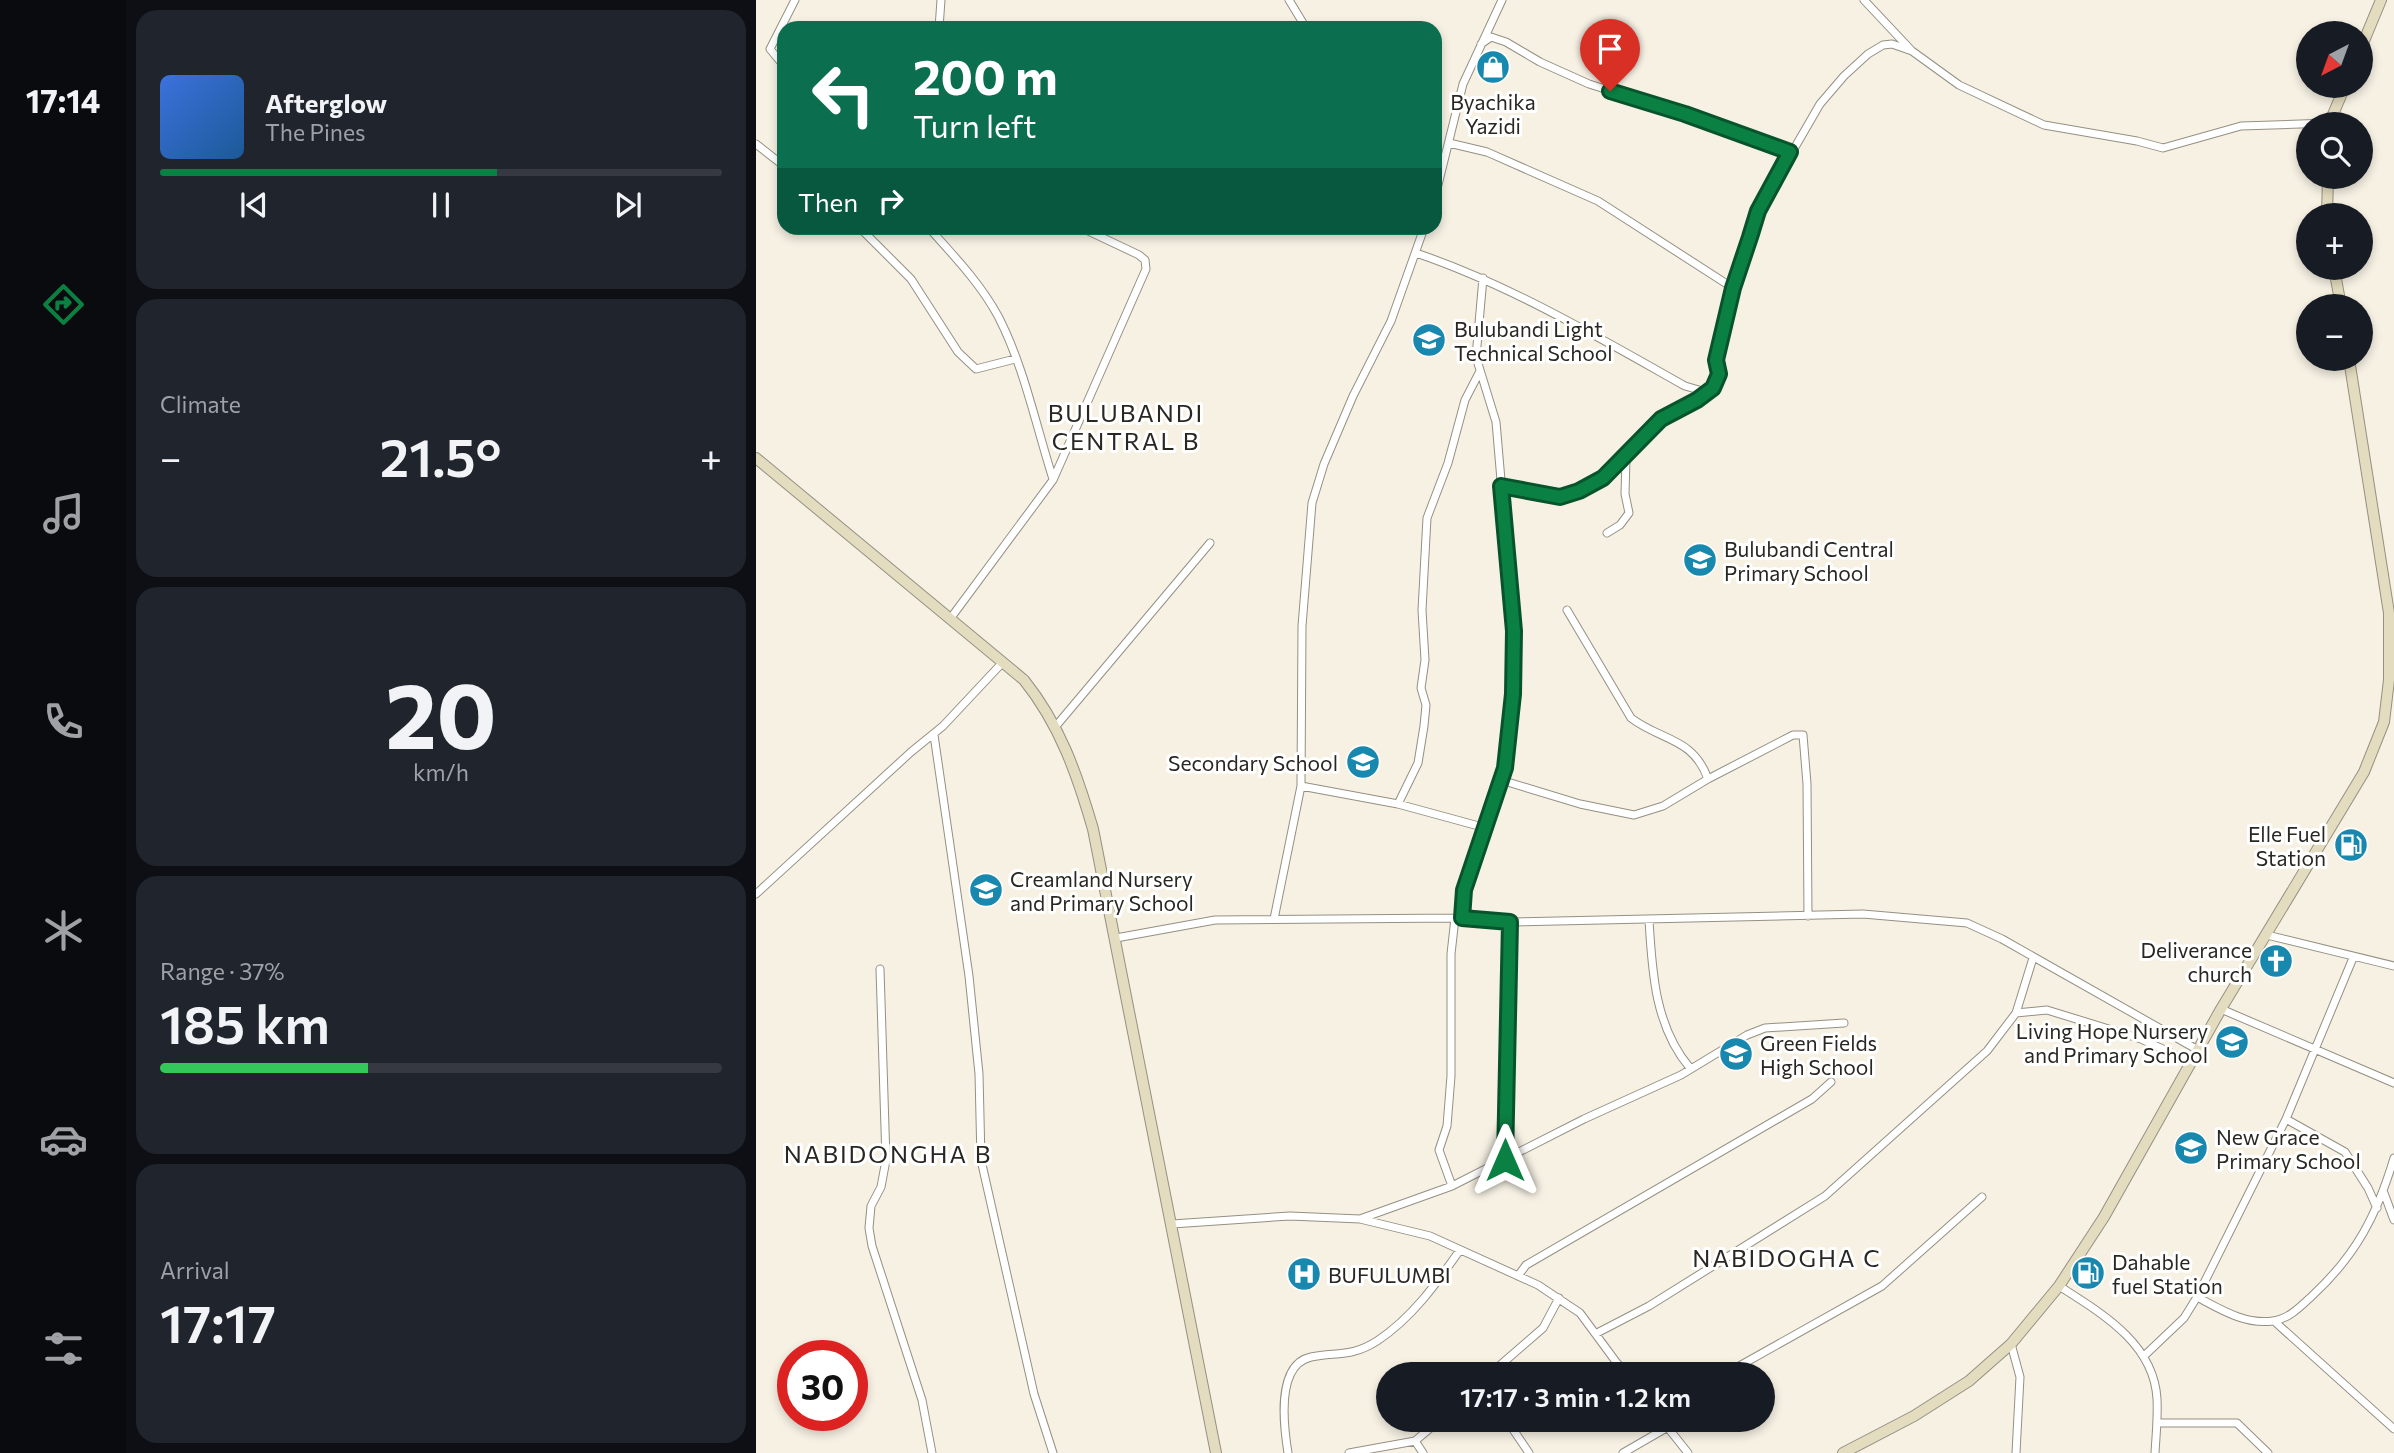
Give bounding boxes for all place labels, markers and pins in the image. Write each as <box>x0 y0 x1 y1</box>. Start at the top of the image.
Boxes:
pin <box>1580 19 1640 91</box>
shop icon: Byachika Yazidi <box>1474 48 1512 86</box>
place label: Byachika Yazidi <box>1450 89 1536 138</box>
place label: Bulubandi Light Technical School <box>1454 316 1613 365</box>
school or university icon: Bulubandi Light Technical School <box>1410 321 1448 359</box>
place label: Bulubandi Central Primary School <box>1724 536 1894 585</box>
school or university icon: Bulubandi Central Primary School <box>1681 541 1719 579</box>
school or university icon: Secondary School <box>1344 743 1382 781</box>
place label: Secondary School <box>1168 750 1338 775</box>
place label: Elle Fuel Station <box>2248 821 2326 870</box>
fuel station icon: Elle Fuel Station <box>2332 826 2370 864</box>
place label: Creamland Nursery and Primary School <box>1010 866 1194 915</box>
school or university icon: Creamland Nursery and Primary School <box>967 871 1005 909</box>
place label: Deliverance church <box>2141 937 2252 986</box>
church icon: Deliverance church <box>2257 942 2295 980</box>
place label: Living Hope Nursery and Primary School <box>2016 1018 2208 1067</box>
school or university icon: Living Hope Nursery and Primary School <box>2213 1023 2251 1061</box>
place label: Green Fields High School <box>1760 1030 1877 1079</box>
school or university icon: Green Fields High School <box>1717 1035 1755 1073</box>
place label: New Grace Primary School <box>2216 1124 2361 1173</box>
school or university icon: New Grace Primary School <box>2172 1129 2210 1167</box>
place label: Dahable fuel Station <box>2112 1249 2223 1298</box>
fuel station icon: Dahable fuel Station <box>2069 1254 2107 1292</box>
hospital icon: BUFULUMBI <box>1285 1255 1323 1293</box>
place label: BUFULUMBI <box>1328 1262 1451 1287</box>

